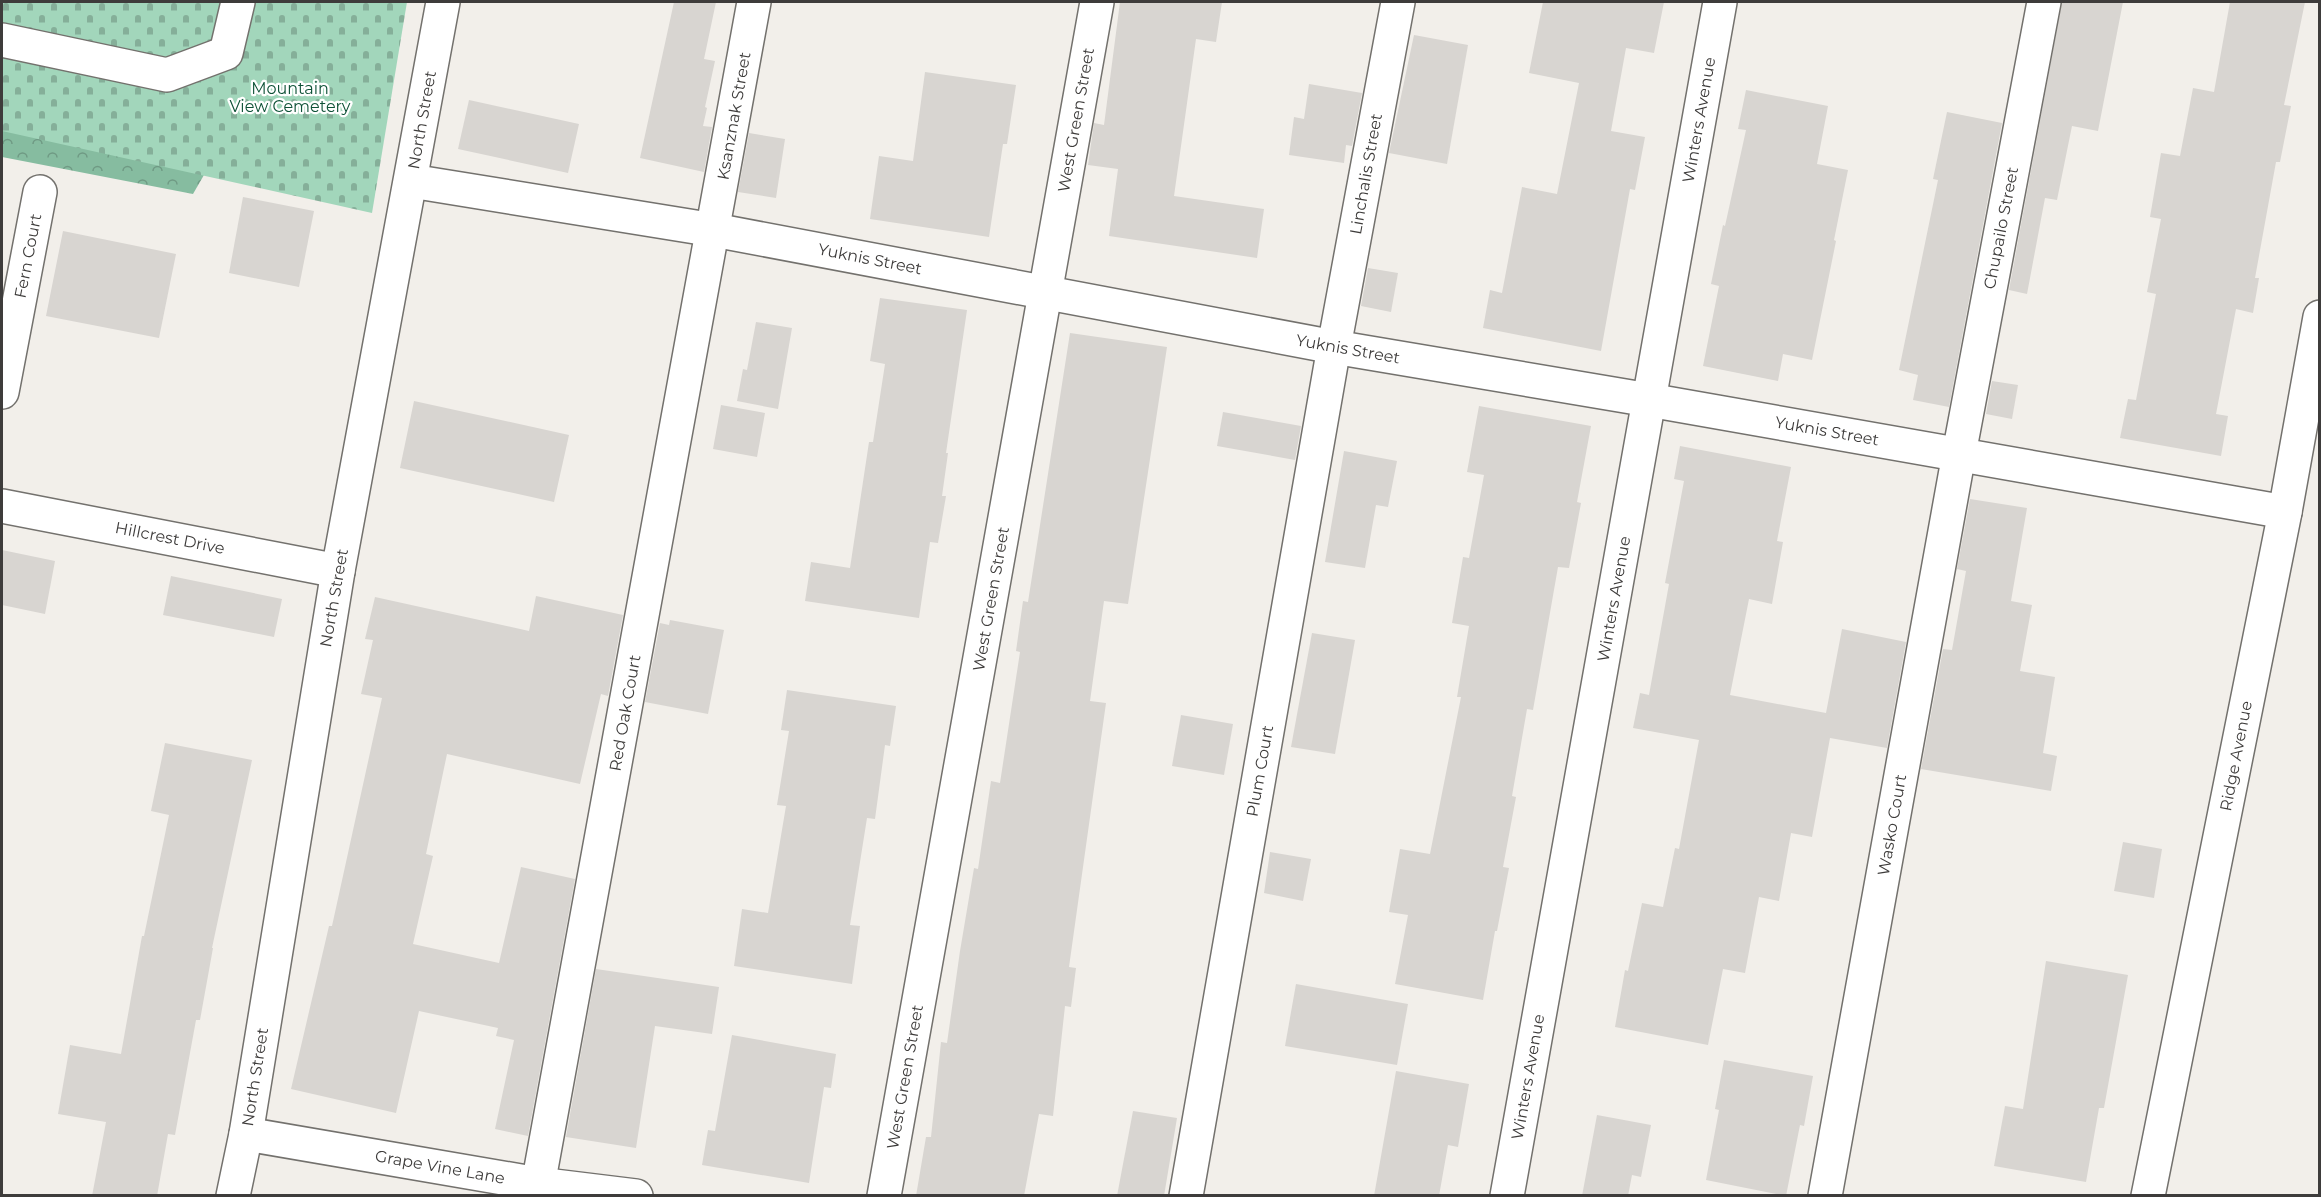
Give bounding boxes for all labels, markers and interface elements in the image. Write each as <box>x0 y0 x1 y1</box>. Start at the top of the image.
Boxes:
street label: West Green Street <box>1054 46 1098 194</box>
street label: Ksanznak Street <box>713 50 755 182</box>
street label: Winters Avenue <box>1679 56 1719 184</box>
street label: North Street <box>404 69 440 171</box>
park label: Mountain View Cemetery <box>229 79 351 116</box>
street label: Linchalis Street <box>1346 111 1386 236</box>
street label: Chupailo Street <box>1980 165 2022 291</box>
street label: Fern Court <box>10 212 46 300</box>
street label: Yuknis Street <box>817 240 924 278</box>
street label: Yuknis Street <box>1295 331 1402 368</box>
street label: Yuknis Street <box>1774 413 1881 450</box>
street label: Hillcrest Drive <box>114 518 226 558</box>
street label: West Green Street <box>969 525 1013 673</box>
street label: Winters Avenue <box>1594 535 1634 663</box>
street label: North Street <box>316 547 352 649</box>
street label: Red Oak Court <box>605 653 645 773</box>
street label: Ridge Avenue <box>2216 699 2256 813</box>
street label: Plum Court <box>1243 723 1277 818</box>
street label: Wasko Court <box>1874 772 1910 877</box>
street label: West Green Street <box>883 1003 927 1151</box>
street label: Winters Avenue <box>1508 1013 1548 1141</box>
street label: North Street <box>238 1026 272 1128</box>
street label: Grape Vine Lane <box>374 1146 506 1188</box>

